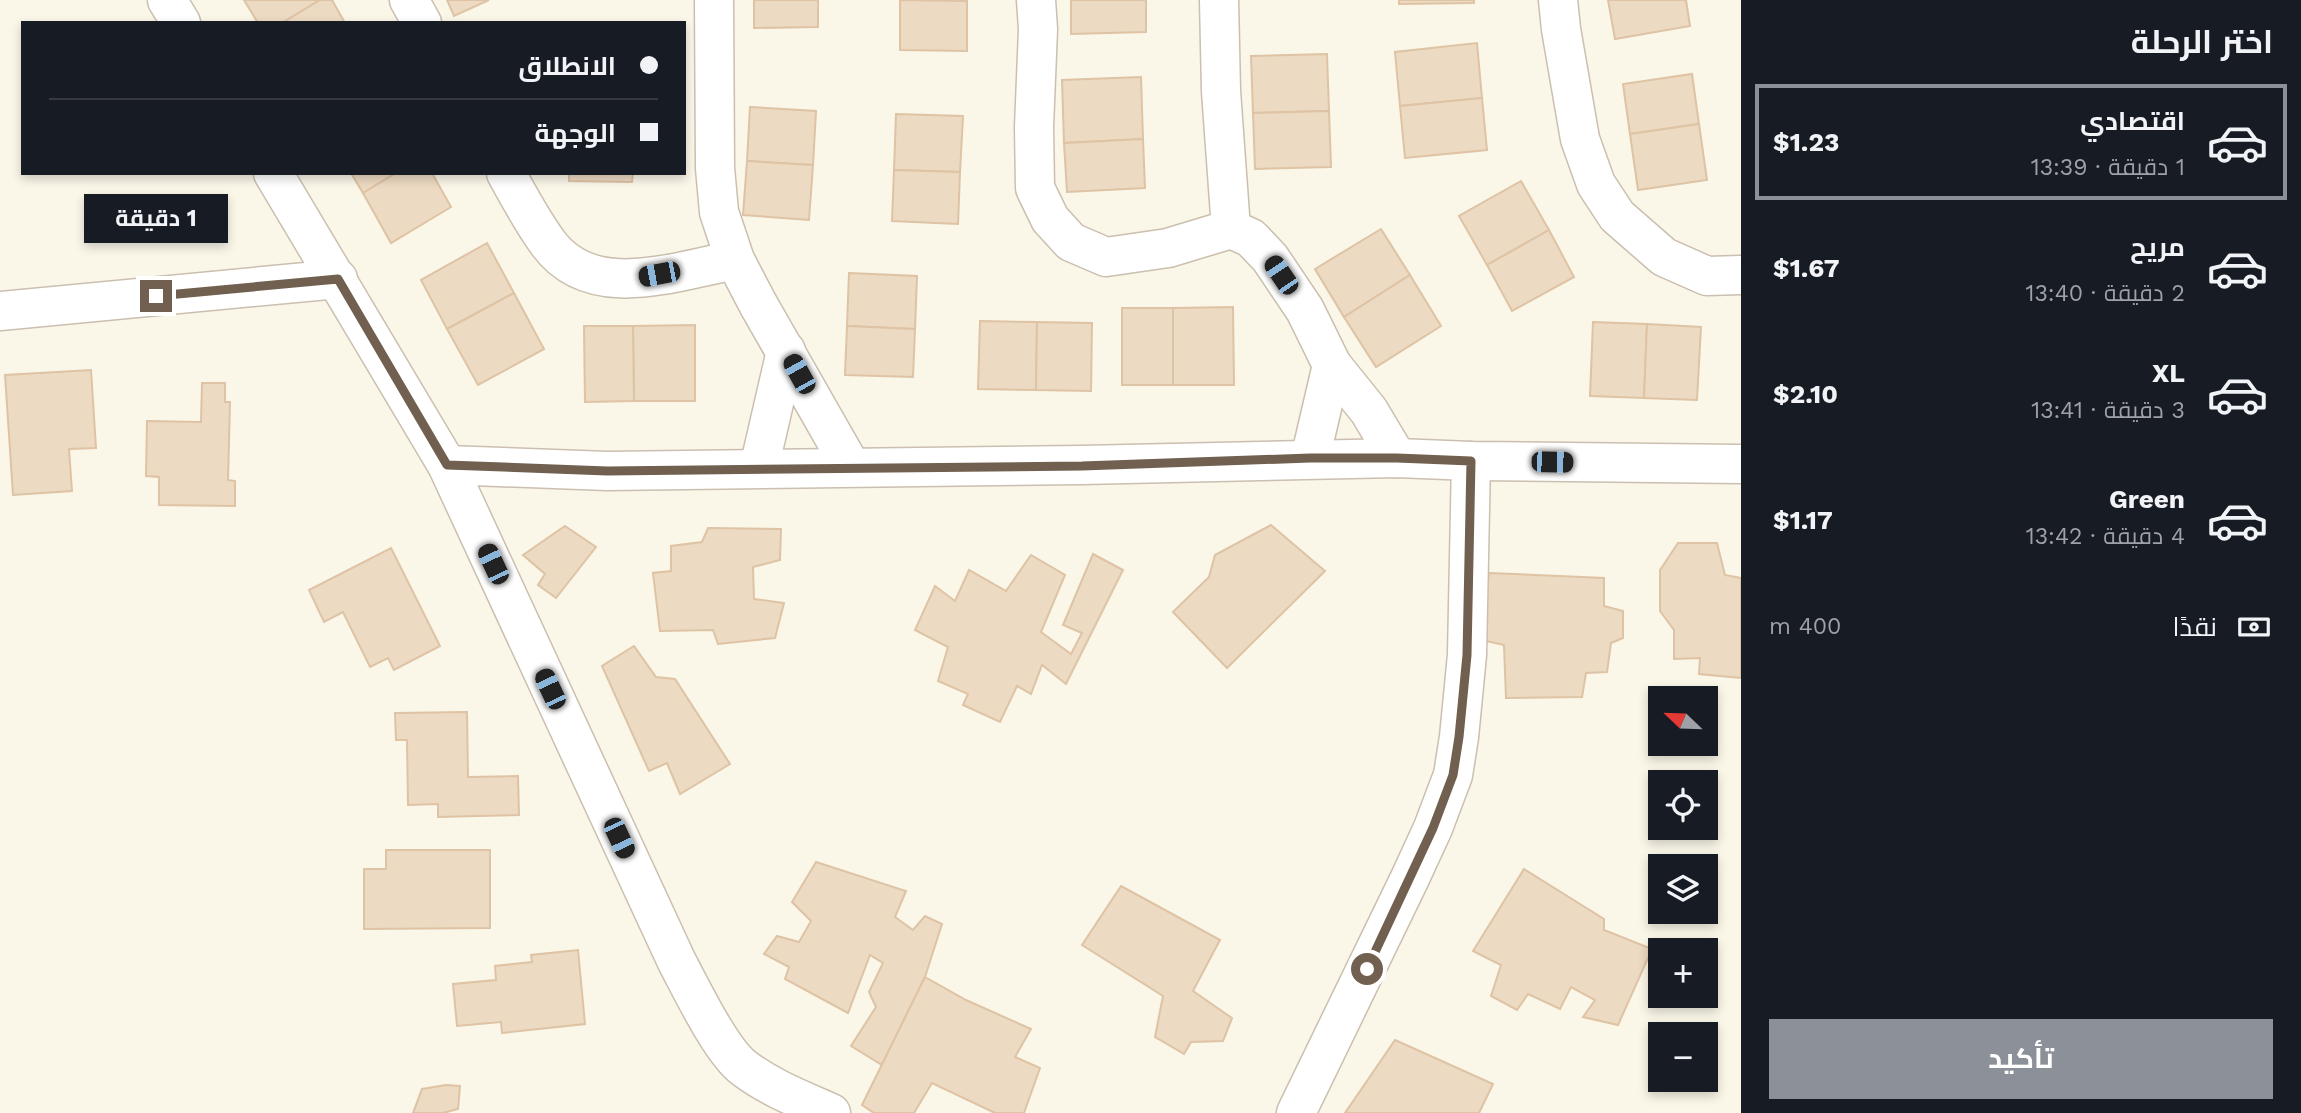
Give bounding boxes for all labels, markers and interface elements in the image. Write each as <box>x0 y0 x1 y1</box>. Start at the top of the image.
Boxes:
text: اختر الرحلة <box>2131 23 2273 61</box>
text: الانطلاق <box>518 51 616 81</box>
text: اقتصادي <box>2080 106 2185 136</box>
icon: car <box>2206 111 2269 174</box>
text: الوجهة <box>535 118 616 148</box>
text: $1.23 <box>1773 127 1839 157</box>
text: 1 دقيقة · 13:39 <box>2031 154 2185 181</box>
callout: 1 دقيقة <box>84 194 228 244</box>
text: 1 دقيقة <box>115 205 197 232</box>
text: مريح <box>2130 232 2185 262</box>
icon: car <box>2206 237 2269 300</box>
car <box>1261 252 1302 298</box>
text: $1.67 <box>1773 253 1840 283</box>
car <box>637 260 682 288</box>
route end <box>140 280 172 312</box>
text: 2 دقيقة · 13:40 <box>2025 280 2185 307</box>
car <box>780 351 819 397</box>
text: XL <box>2152 358 2185 388</box>
icon: car <box>2206 363 2269 426</box>
text: $2.10 <box>1773 379 1838 409</box>
text: 3 دقيقة · 13:41 <box>2031 397 2185 424</box>
car <box>1531 451 1574 473</box>
text: Green <box>2109 484 2185 514</box>
icon: car <box>2206 489 2269 552</box>
text: $1.17 <box>1773 505 1833 535</box>
text: 4 دقيقة · 13:42 <box>2026 523 2185 550</box>
car <box>475 541 512 587</box>
icon: cash <box>2235 608 2273 646</box>
text: نقدًا <box>2173 612 2217 642</box>
text: 400 m <box>1769 613 1841 640</box>
car <box>532 666 569 712</box>
north arrow <box>1648 686 1718 756</box>
map controls <box>1648 686 1718 1092</box>
button: locate <box>1648 770 1718 840</box>
car <box>601 815 638 861</box>
button: layers <box>1648 854 1718 924</box>
button: + <box>1648 938 1718 1008</box>
route start <box>1351 953 1383 985</box>
button: تأكيد <box>1769 1019 2273 1099</box>
button: − <box>1648 1022 1718 1092</box>

